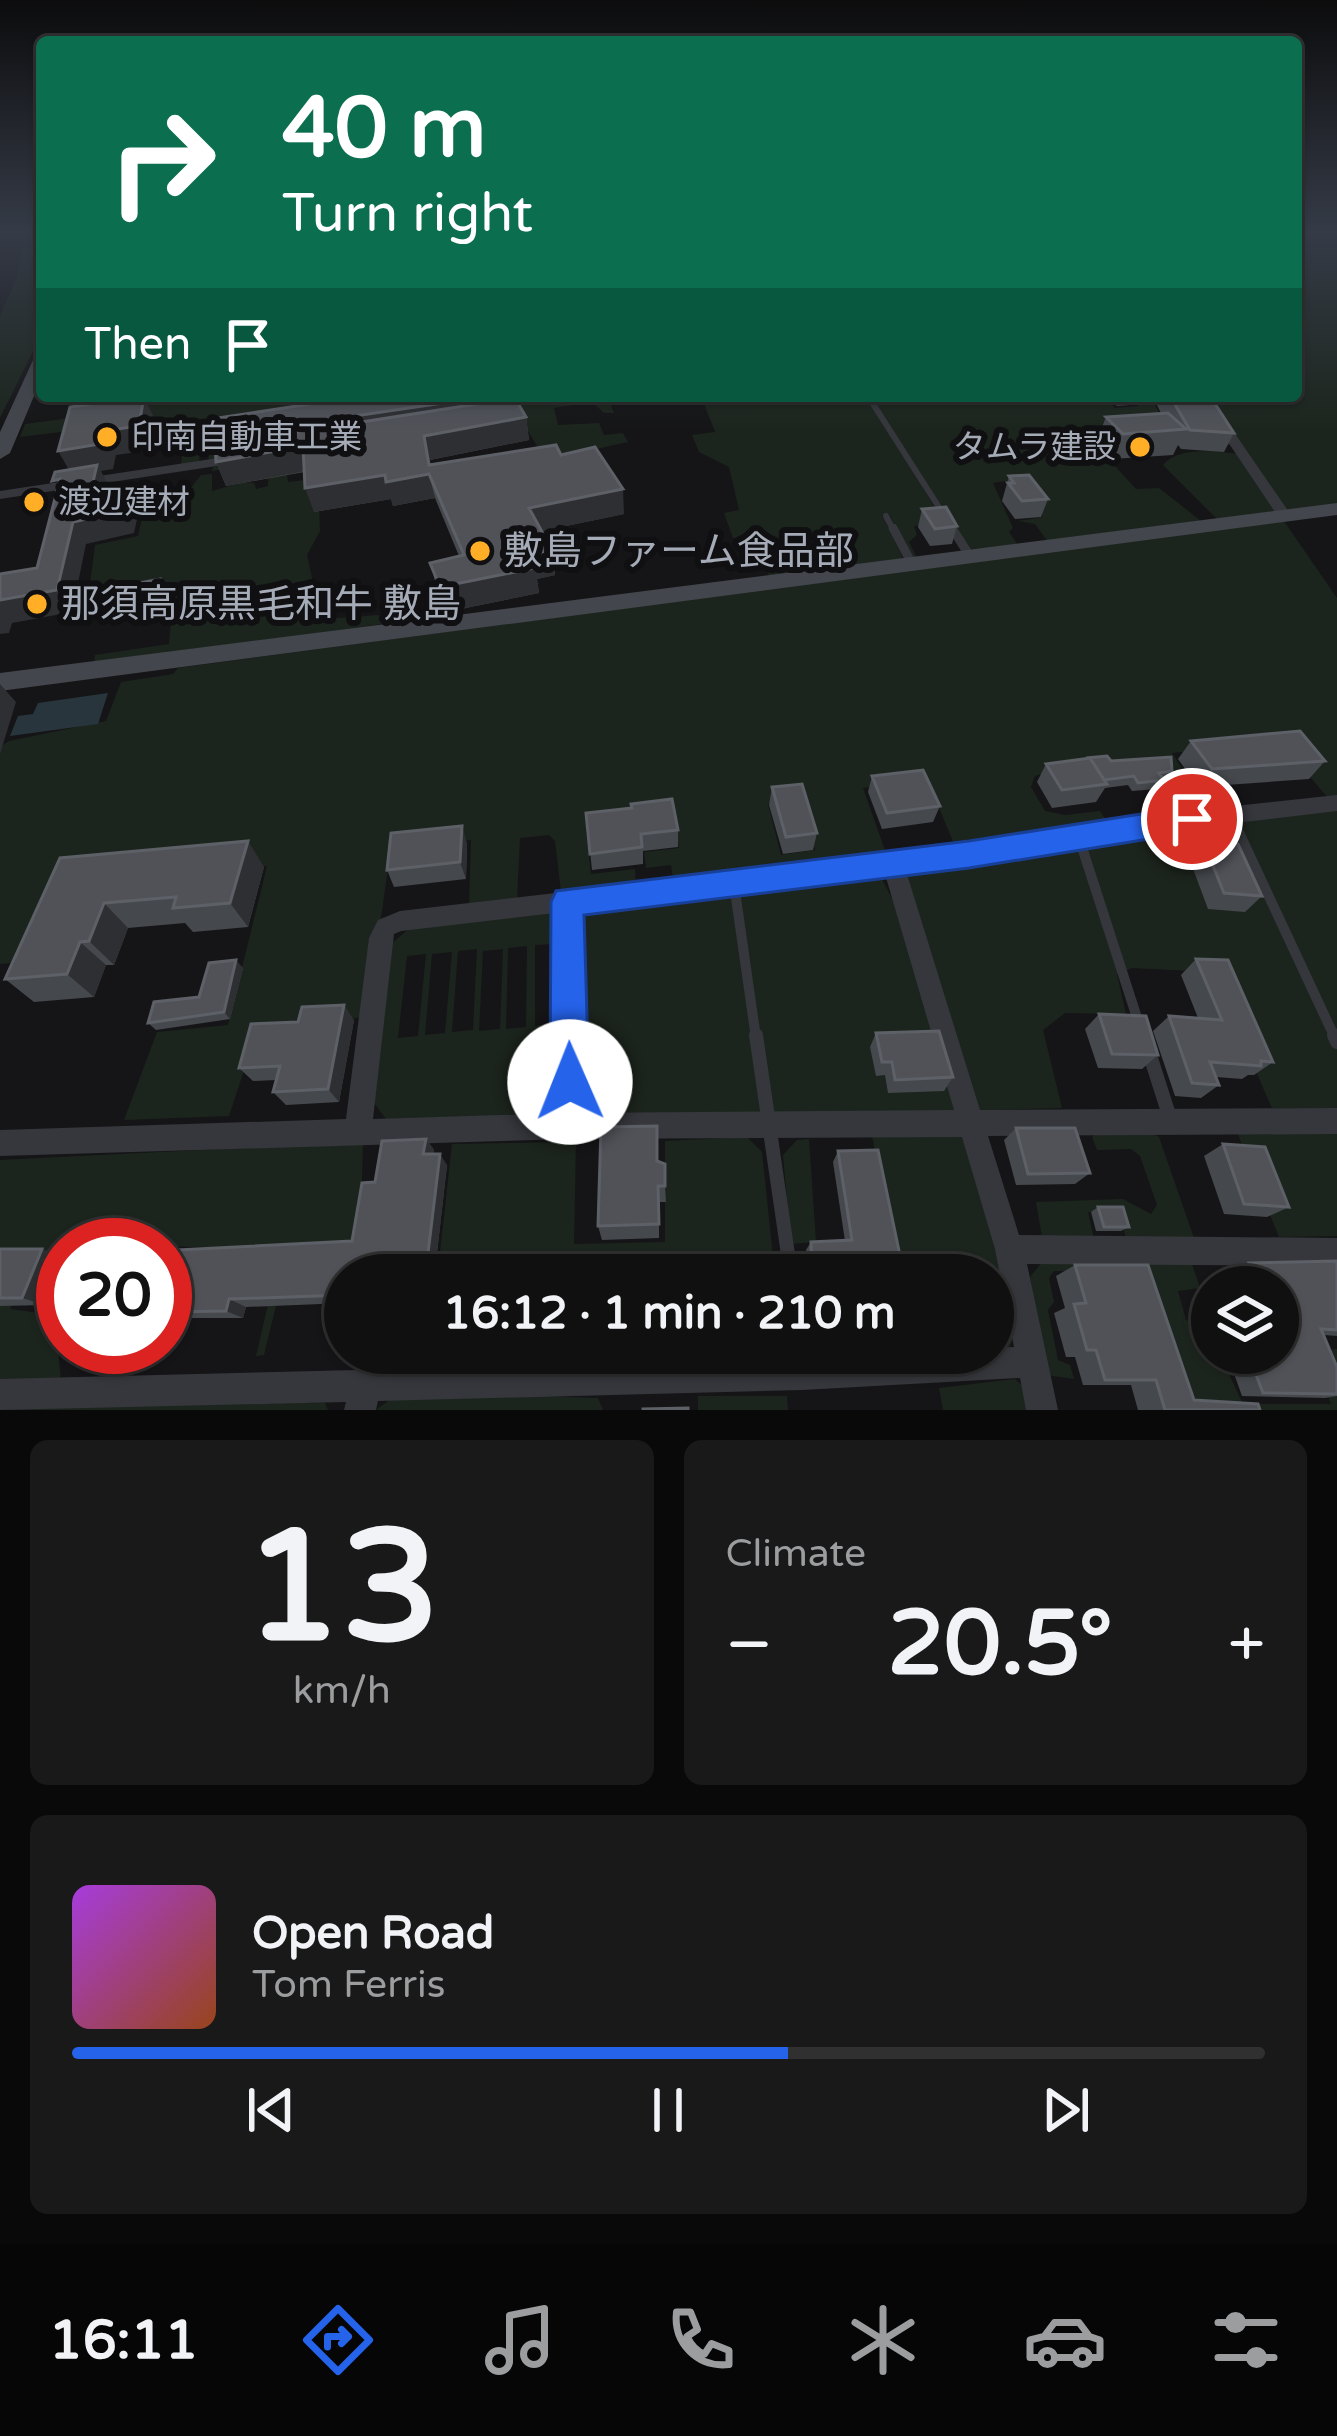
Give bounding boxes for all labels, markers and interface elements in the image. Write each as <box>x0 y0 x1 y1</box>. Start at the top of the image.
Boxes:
text: 40 m <box>282 79 486 180</box>
icon: right <box>84 84 240 240</box>
text: Turn right <box>282 181 533 246</box>
icon: arrive <box>215 312 281 378</box>
text: Then <box>84 318 191 372</box>
place label: 印南自動車工業 <box>131 418 362 457</box>
marker: 印南自動車工業 <box>94 424 120 450</box>
place label: タムラ建設 <box>953 428 1116 467</box>
marker: タムラ建設 <box>1127 434 1153 460</box>
place label: 渡辺建材 <box>58 483 190 522</box>
marker: 渡辺建材 <box>21 489 47 515</box>
place label: 敷島ファーム食品部 <box>504 528 854 575</box>
marker: 敷島ファーム食品部 <box>467 538 493 564</box>
place label: 那須高原黒毛和牛 敷島 <box>61 581 461 628</box>
marker: 那須高原黒毛和牛 敷島 <box>24 591 50 617</box>
pin <box>1141 768 1243 870</box>
icon: arrive <box>1159 786 1225 852</box>
position arrow <box>507 1019 633 1145</box>
speed limit sign: 20 <box>36 1218 192 1374</box>
map controls <box>1191 1266 1299 1374</box>
button: layers <box>1191 1266 1299 1374</box>
text: 16:12 · 1 min · 210 m <box>443 1287 895 1341</box>
text: 13 <box>244 1495 440 1683</box>
text: Climate <box>726 1530 866 1577</box>
text: 20.5° <box>888 1590 1113 1699</box>
text: − <box>726 1605 773 1685</box>
text: + <box>1228 1605 1265 1685</box>
text: km/h <box>293 1667 391 1714</box>
text: Open Road <box>252 1907 494 1961</box>
text: Tom Ferris <box>252 1961 445 2008</box>
icon: previous <box>238 2077 304 2143</box>
icon: pause <box>635 2077 701 2143</box>
icon: next <box>1033 2077 1099 2143</box>
icon: directions <box>296 2298 380 2382</box>
icon: music <box>478 2298 562 2382</box>
icon: phone <box>659 2298 743 2382</box>
icon: climate <box>841 2298 925 2382</box>
icon: car <box>1023 2298 1107 2382</box>
icon: filters <box>1204 2298 1288 2382</box>
text: 16:11 <box>49 2308 199 2373</box>

